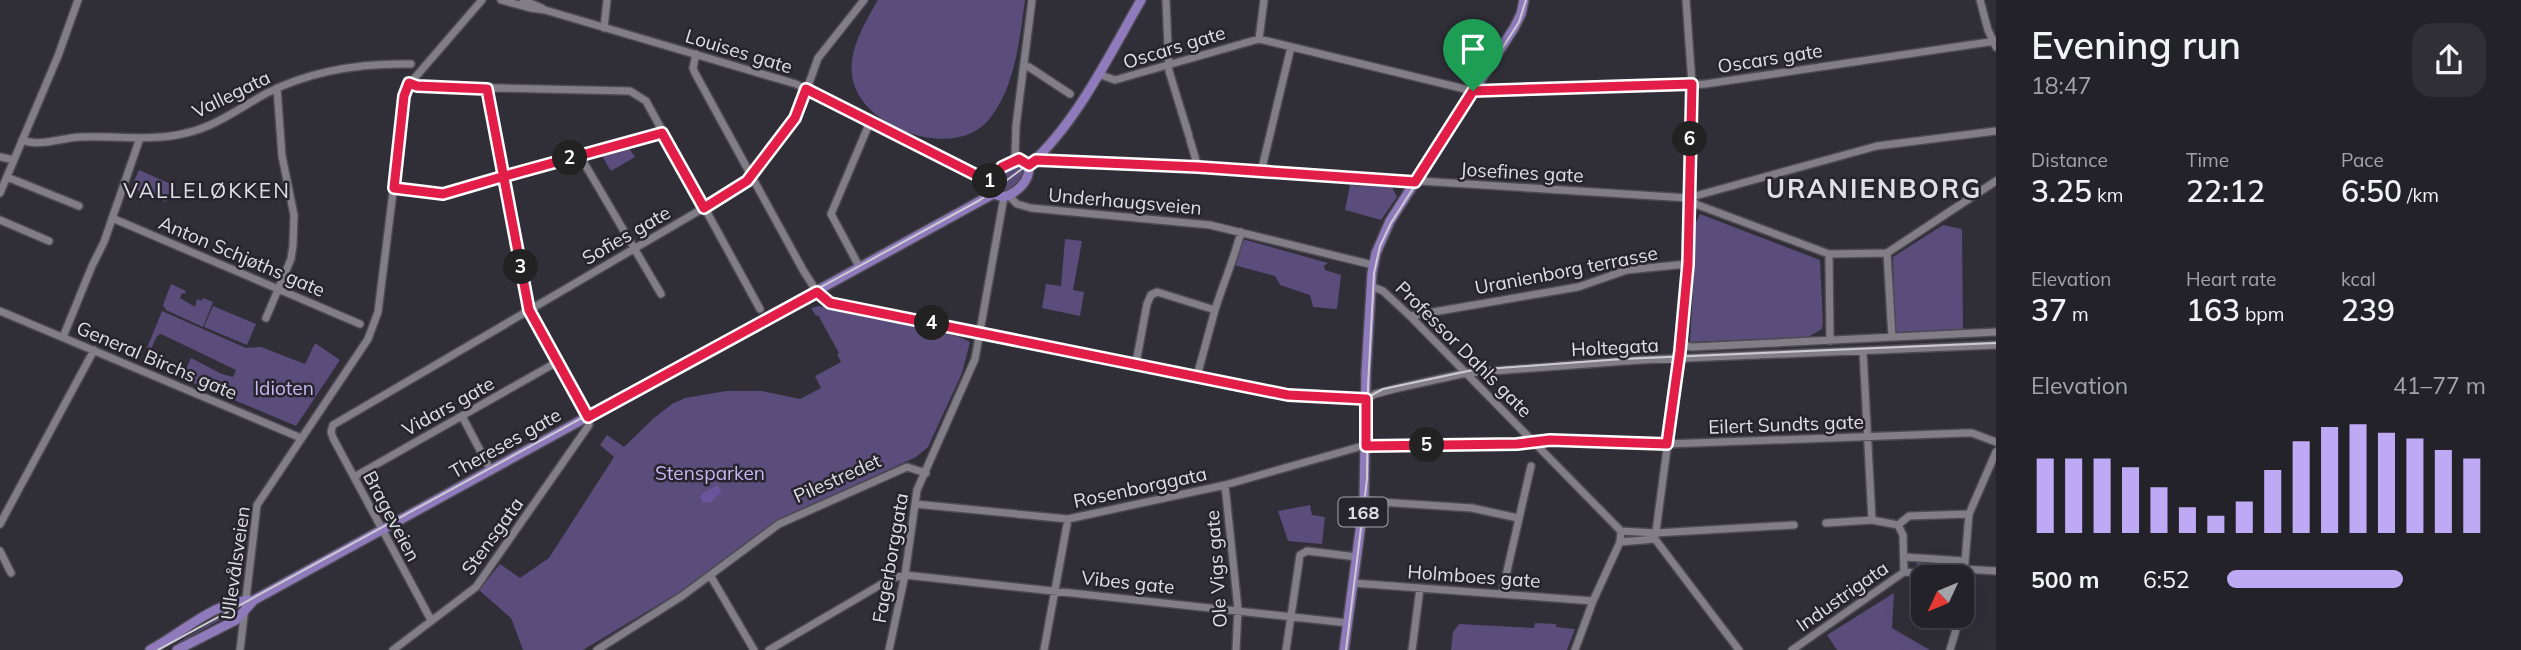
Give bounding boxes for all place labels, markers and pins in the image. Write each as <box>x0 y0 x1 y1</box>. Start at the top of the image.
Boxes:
pin <box>1443 19 1503 91</box>
pin: 6 <box>1672 122 1708 156</box>
pin: 2 <box>552 140 588 176</box>
pin: 1 <box>972 164 1007 198</box>
pin: 3 <box>504 250 538 284</box>
pin: 4 <box>914 306 950 340</box>
pin: 5 <box>1410 428 1444 462</box>

